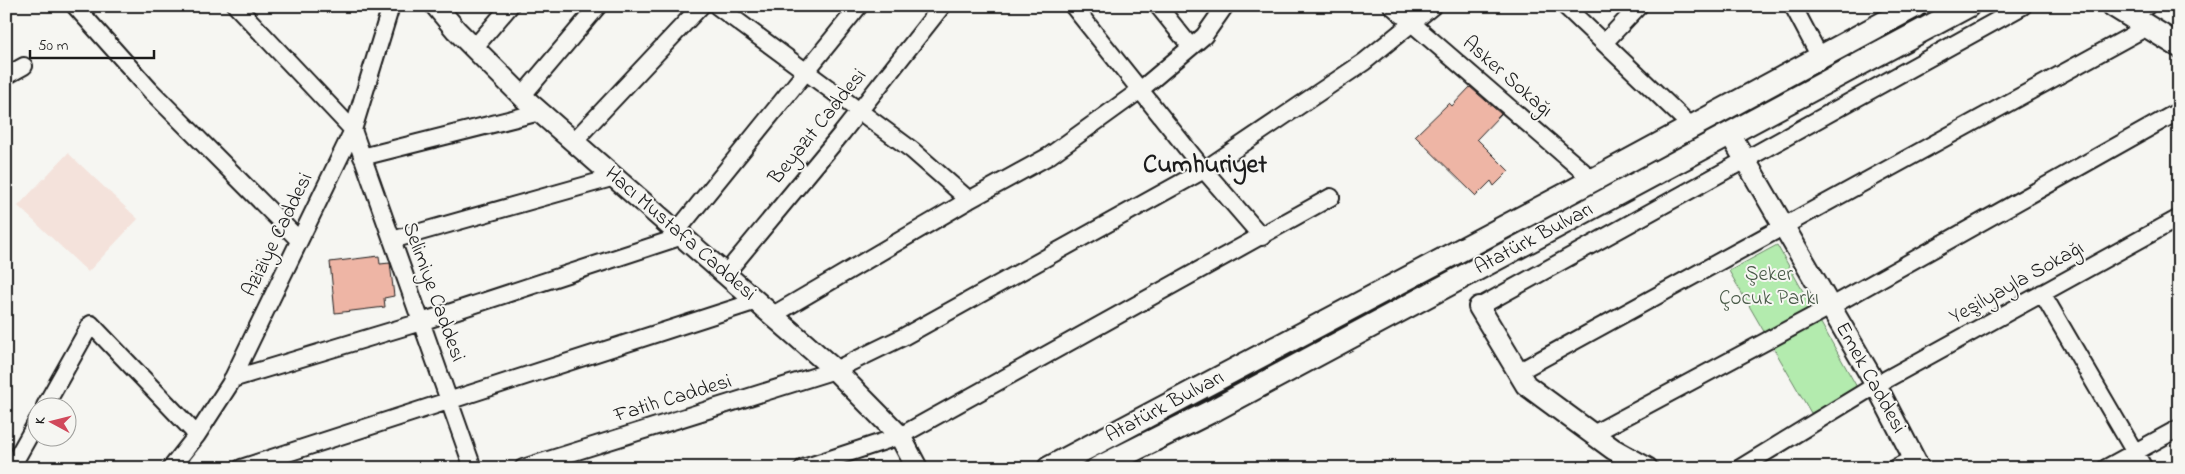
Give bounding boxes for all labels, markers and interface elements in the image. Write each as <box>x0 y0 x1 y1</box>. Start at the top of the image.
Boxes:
scale bar <box>30 28 154 60</box>
street label: Asker Sokağı <box>1454 29 1559 126</box>
text: 50 m <box>38 35 69 57</box>
street label: Beyazıt Caddesi <box>761 62 876 194</box>
district label: Cumhuriyet <box>1143 147 1267 185</box>
street label: Hacı Mustafa Caddesi <box>598 160 762 308</box>
street label: Aziziye Caddesi <box>235 168 323 303</box>
street label: Atatürk Bulvarı <box>1469 195 1599 283</box>
street label: Selimiye Caddesi <box>392 218 472 367</box>
street label: Yeşilyayla Sokağı <box>1944 234 2091 334</box>
park label: Şeker Çocuk Parkı <box>1719 260 1819 314</box>
street label: Emek Caddesi <box>1827 317 1913 439</box>
street label: Atatürk Bulvarı <box>1100 363 1230 451</box>
street label: Fatih Caddesi <box>610 367 735 431</box>
north arrow <box>28 396 78 446</box>
text: K <box>30 415 52 425</box>

